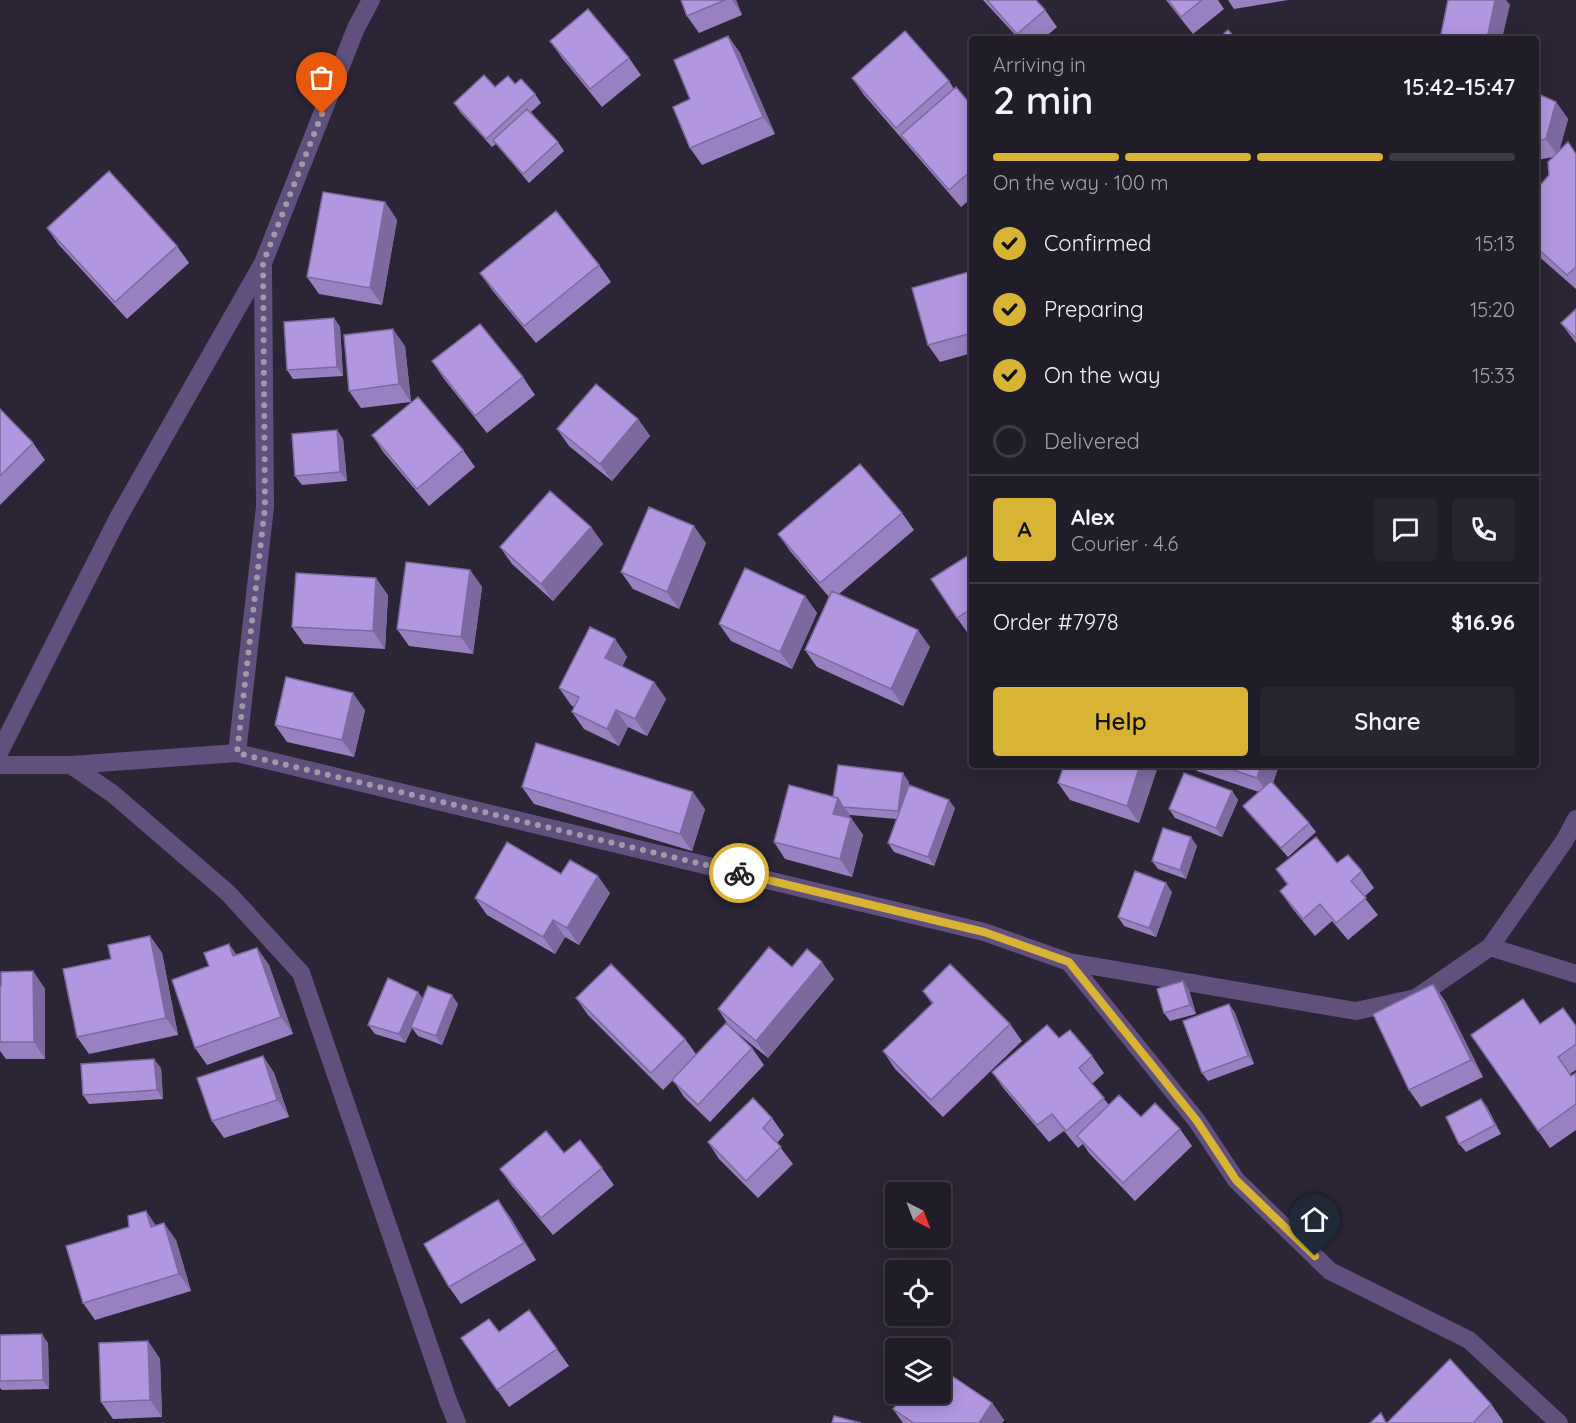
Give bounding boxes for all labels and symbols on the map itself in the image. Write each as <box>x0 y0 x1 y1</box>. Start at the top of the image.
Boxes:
pin <box>296 52 347 114</box>
courier <box>709 843 769 903</box>
north arrow <box>885 1182 951 1248</box>
pin <box>1289 1194 1340 1256</box>

